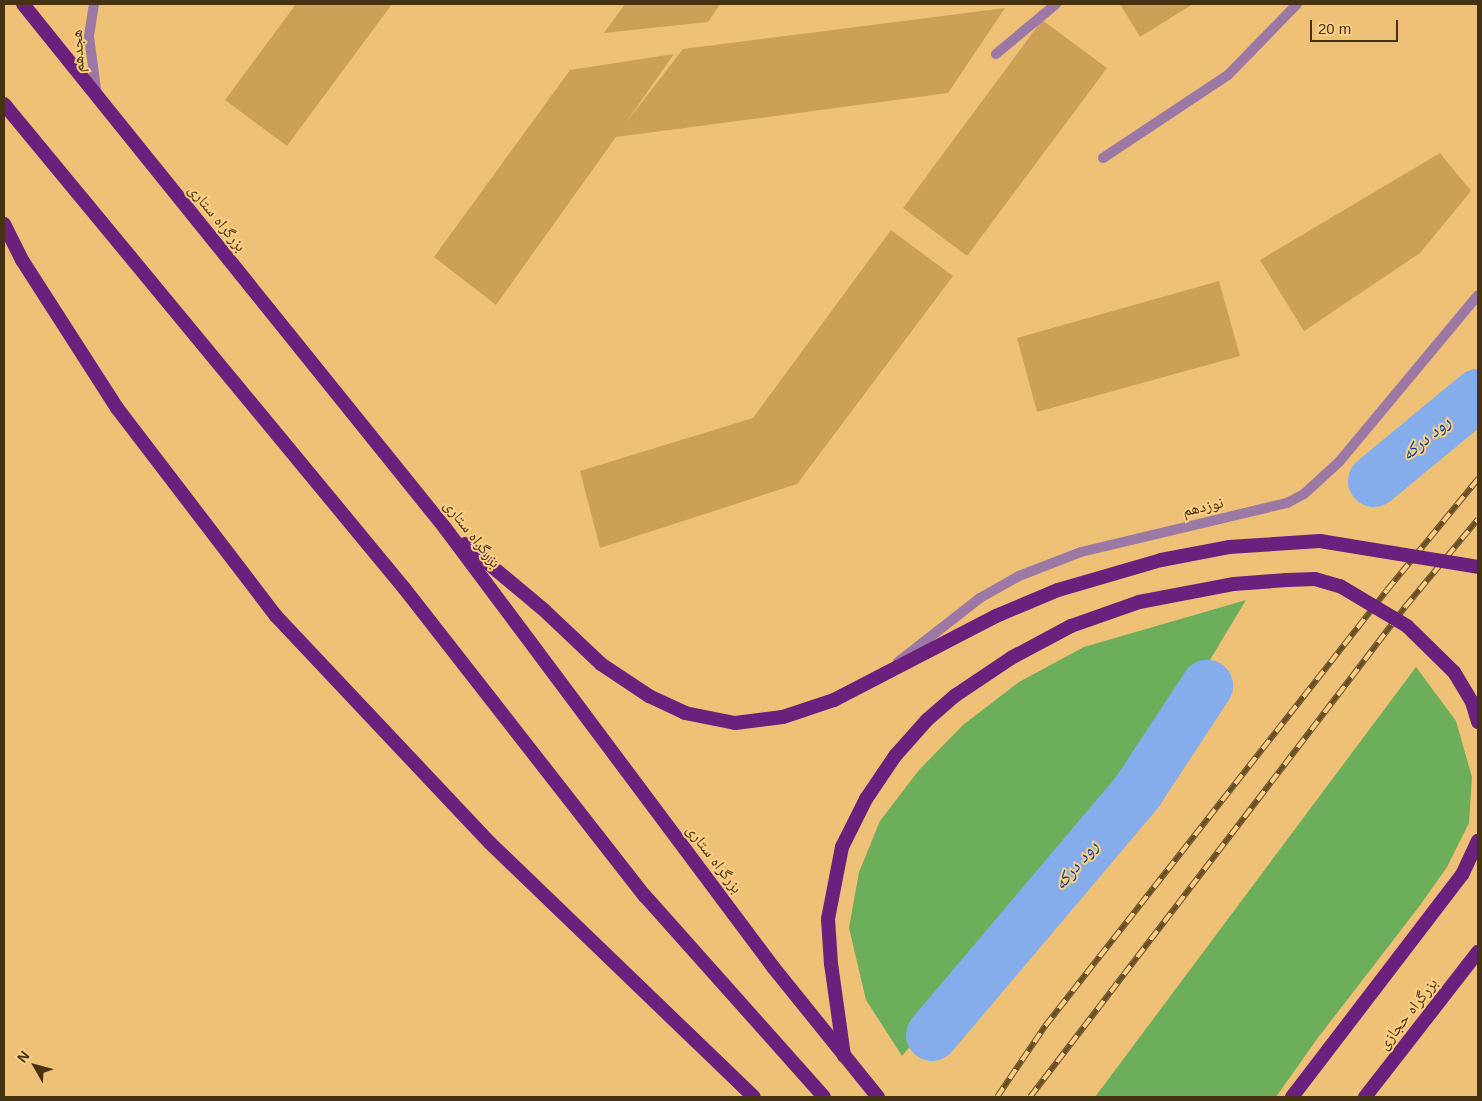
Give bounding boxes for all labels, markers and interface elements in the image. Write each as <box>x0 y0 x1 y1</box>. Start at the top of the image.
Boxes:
scale bar <box>1312 10 1400 42</box>
text: 20 m <box>1318 20 1351 37</box>
street label: هجدهم <box>67 29 89 73</box>
street label: بزرگراه ستاری <box>184 180 250 256</box>
water label: رود درکه <box>1397 411 1455 465</box>
street label: نوزدهم <box>1181 493 1225 521</box>
street label: بزرگراه ستاری <box>439 496 505 572</box>
street label: بزرگراه ستاری <box>682 821 746 897</box>
water label: رود درکه <box>1049 836 1103 894</box>
street label: بزرگراه حجازی <box>1374 974 1442 1054</box>
north arrow <box>10 1041 60 1091</box>
text: N <box>14 1048 33 1066</box>

